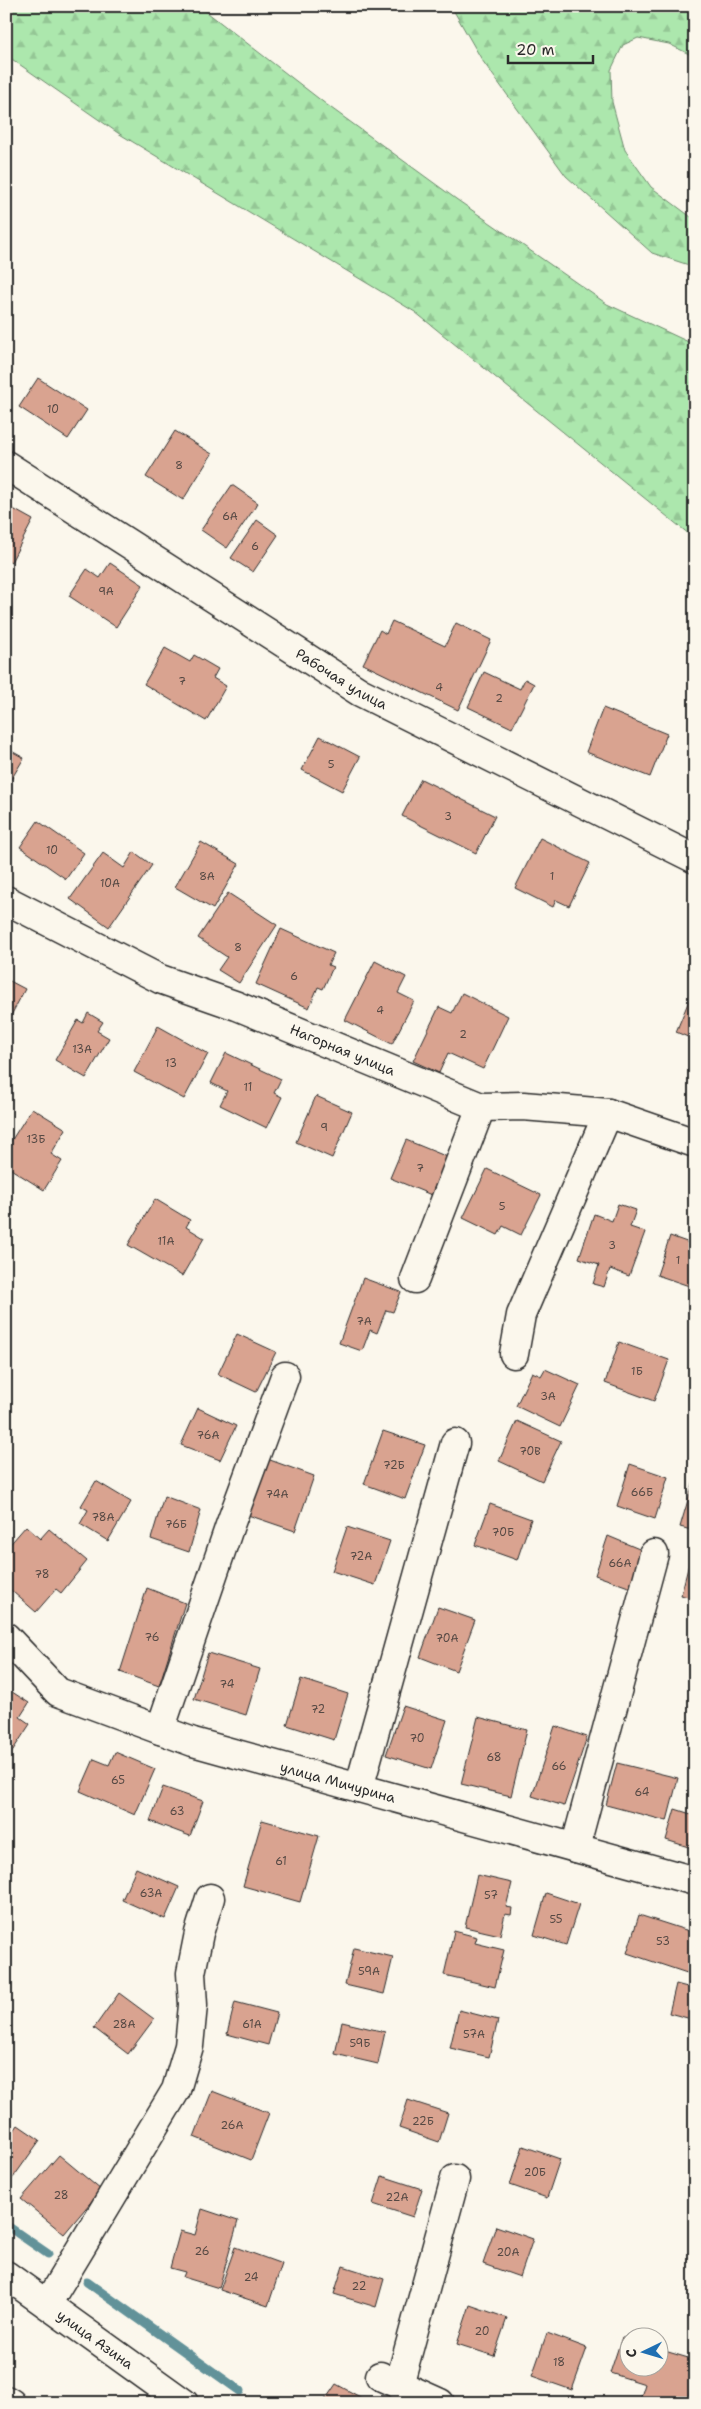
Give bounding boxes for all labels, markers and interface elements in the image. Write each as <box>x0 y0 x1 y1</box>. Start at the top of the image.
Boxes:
scale bar <box>508 32 594 64</box>
text: 20 m <box>516 40 555 60</box>
house number: 10 <box>47 402 59 417</box>
house number: 8 <box>175 458 183 473</box>
house number: 6А <box>222 509 238 524</box>
house number: 6 <box>251 539 259 554</box>
house number: 9А <box>98 584 114 599</box>
street label: Рабочая улица <box>292 644 391 713</box>
house number: 7 <box>178 674 186 689</box>
house number: 4 <box>435 680 443 695</box>
house number: 2 <box>495 691 503 706</box>
house number: 5 <box>328 757 335 772</box>
house number: 3 <box>444 809 452 824</box>
house number: 10 <box>46 843 58 858</box>
house number: 8А <box>199 869 215 884</box>
house number: 1 <box>550 869 554 884</box>
house number: 10А <box>100 876 120 891</box>
house number: 8 <box>234 940 242 955</box>
house number: 6 <box>290 969 298 984</box>
house number: 4 <box>376 1003 384 1018</box>
street label: Нагорная улица <box>287 1020 398 1080</box>
house number: 2 <box>459 1027 467 1042</box>
house number: 13А <box>72 1042 92 1057</box>
house number: 13 <box>165 1056 177 1071</box>
house number: 11 <box>244 1080 252 1095</box>
house number: 9 <box>320 1120 328 1135</box>
house number: 13Б <box>26 1132 46 1147</box>
house number: 7 <box>416 1161 424 1176</box>
house number: 5 <box>499 1199 506 1214</box>
house number: 11А <box>158 1234 174 1249</box>
house number: 3 <box>608 1238 616 1253</box>
house number: 1 <box>676 1253 680 1268</box>
house number: 7А <box>356 1314 372 1329</box>
house number: 1Б <box>631 1364 643 1379</box>
house number: 3А <box>540 1389 556 1404</box>
house number: 76А <box>197 1428 219 1443</box>
house number: 70В <box>519 1444 541 1459</box>
house number: 72Б <box>383 1458 405 1473</box>
house number: 66Б <box>631 1485 653 1500</box>
house number: 74А <box>266 1487 288 1502</box>
house number: 78А <box>92 1510 114 1525</box>
house number: 76Б <box>165 1517 187 1532</box>
house number: 70Б <box>492 1525 514 1540</box>
house number: 72А <box>350 1549 372 1564</box>
house number: 66А <box>608 1556 632 1571</box>
house number: 78 <box>35 1567 49 1582</box>
house number: 76 <box>145 1630 159 1645</box>
house number: 70А <box>435 1631 459 1646</box>
house number: 74 <box>220 1677 235 1692</box>
house number: 72 <box>311 1702 325 1717</box>
house number: 70 <box>409 1731 425 1746</box>
house number: 68 <box>487 1750 501 1765</box>
street label: улица Мичурина <box>278 1758 398 1807</box>
house number: 66 <box>551 1759 567 1774</box>
house number: 65 <box>111 1773 125 1788</box>
house number: 64 <box>634 1785 650 1800</box>
house number: 63 <box>170 1804 184 1819</box>
house number: 61 <box>275 1854 287 1869</box>
house number: 63А <box>140 1886 162 1901</box>
house number: 57 <box>484 1888 498 1903</box>
house number: 55 <box>549 1912 563 1927</box>
house number: 53 <box>656 1934 670 1949</box>
house number: 59А <box>358 1964 380 1979</box>
house number: 28А <box>112 2017 136 2032</box>
house number: 61А <box>242 2017 262 2032</box>
house number: 57А <box>463 2027 485 2042</box>
house number: 59Б <box>349 2036 371 2051</box>
house number: 22Б <box>412 2114 434 2129</box>
house number: 26А <box>221 2118 243 2133</box>
house number: 20Б <box>524 2165 546 2180</box>
house number: 28 <box>53 2188 69 2203</box>
house number: 22А <box>386 2190 408 2205</box>
house number: 26 <box>195 2244 209 2259</box>
house number: 20А <box>496 2245 520 2260</box>
house number: 24 <box>244 2270 259 2285</box>
house number: 22 <box>352 2279 366 2294</box>
street label: улица Азина <box>54 2306 137 2373</box>
house number: 20 <box>474 2324 490 2339</box>
north arrow <box>618 2326 668 2376</box>
text: С <box>622 2348 640 2358</box>
house number: 18 <box>553 2355 565 2370</box>

